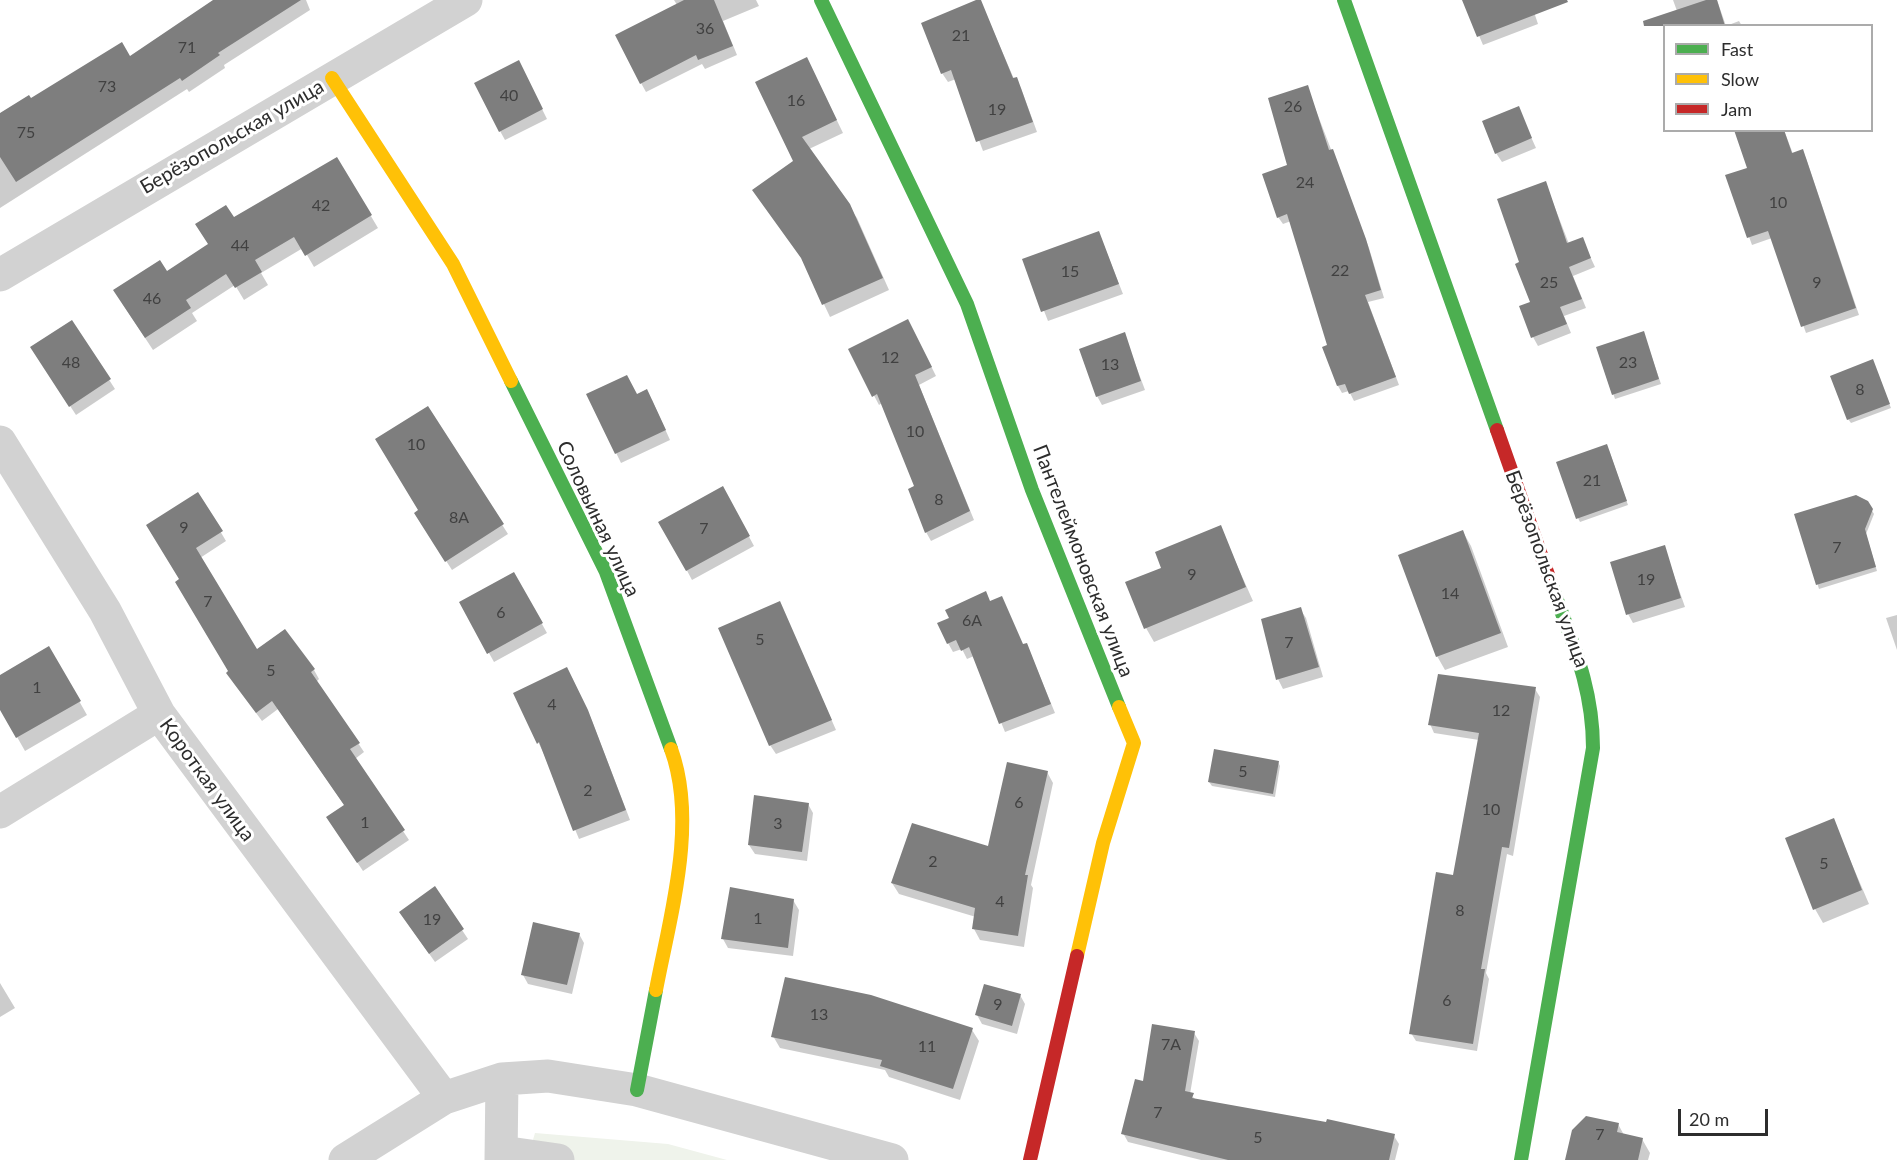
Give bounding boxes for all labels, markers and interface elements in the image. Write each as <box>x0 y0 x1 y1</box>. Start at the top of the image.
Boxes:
house number: 36 <box>696 19 714 39</box>
legend <box>1663 24 1873 132</box>
house number: 21 <box>952 26 970 46</box>
house number: 71 <box>178 38 196 58</box>
text: Fast <box>1721 38 1753 60</box>
text: Slow <box>1721 68 1759 90</box>
street label: Берёзопольская улица <box>136 75 328 199</box>
house number: 73 <box>98 77 116 97</box>
house number: 40 <box>500 86 518 106</box>
house number: 16 <box>787 91 805 111</box>
house number: 26 <box>1284 97 1302 117</box>
text: Jam <box>1721 98 1752 120</box>
house number: 19 <box>988 100 1006 120</box>
house number: 75 <box>17 123 35 143</box>
house number: 24 <box>1296 173 1314 193</box>
house number: 10 <box>1769 193 1787 213</box>
house number: 42 <box>312 196 330 216</box>
house number: 44 <box>231 236 249 256</box>
house number: 22 <box>1331 261 1349 281</box>
house number: 15 <box>1061 262 1079 282</box>
house number: 25 <box>1540 273 1558 293</box>
house number: 9 <box>1812 273 1822 293</box>
house number: 46 <box>143 289 161 309</box>
house number: 12 <box>881 348 899 368</box>
house number: 48 <box>62 353 80 373</box>
house number: 23 <box>1619 353 1637 373</box>
house number: 13 <box>1101 355 1119 375</box>
house number: 8 <box>1855 380 1865 400</box>
house number: 10 <box>906 422 924 442</box>
house number: 10 <box>407 435 425 455</box>
street label: Соловьиная улица <box>551 437 645 601</box>
street label: Пантелеймоновская улица <box>1028 441 1138 681</box>
street label: Берёзопольская улица <box>1500 467 1594 671</box>
house number: 21 <box>1583 471 1601 491</box>
house number: 8 <box>934 490 944 510</box>
house number: 8А <box>449 508 469 528</box>
house number: 9 <box>179 518 189 538</box>
house number: 7 <box>699 519 709 539</box>
house number: 7 <box>1832 538 1842 558</box>
house number: 9 <box>1187 565 1197 585</box>
house number: 19 <box>1637 570 1655 590</box>
house number: 14 <box>1441 584 1459 604</box>
house number: 7 <box>203 592 213 612</box>
house number: 6 <box>496 603 506 623</box>
house number: 6А <box>962 611 982 631</box>
house number: 5 <box>755 630 765 650</box>
house number: 7 <box>1284 633 1294 653</box>
house number: 5 <box>266 661 276 681</box>
house number: 1 <box>32 678 42 698</box>
house number: 4 <box>547 695 557 715</box>
house number: 12 <box>1492 701 1510 721</box>
street label: Короткая улица <box>154 714 260 846</box>
house number: 5 <box>1238 762 1248 782</box>
house number: 2 <box>583 781 593 801</box>
house number: 6 <box>1014 793 1024 813</box>
house number: 10 <box>1482 800 1500 820</box>
house number: 1 <box>360 813 370 833</box>
house number: 3 <box>773 814 783 834</box>
house number: 2 <box>928 852 938 872</box>
house number: 5 <box>1819 854 1829 874</box>
house number: 4 <box>995 892 1005 912</box>
house number: 8 <box>1455 901 1465 921</box>
house number: 1 <box>753 909 763 929</box>
house number: 19 <box>423 910 441 930</box>
house number: 6 <box>1442 991 1452 1011</box>
house number: 9 <box>993 995 1003 1015</box>
house number: 13 <box>810 1005 828 1025</box>
house number: 7А <box>1161 1035 1181 1055</box>
house number: 11 <box>918 1037 936 1057</box>
scale bar <box>1681 1097 1771 1135</box>
house number: 7 <box>1153 1103 1163 1123</box>
text: 20 m <box>1689 1108 1729 1130</box>
house number: 7 <box>1595 1125 1605 1145</box>
house number: 5 <box>1253 1128 1263 1148</box>

